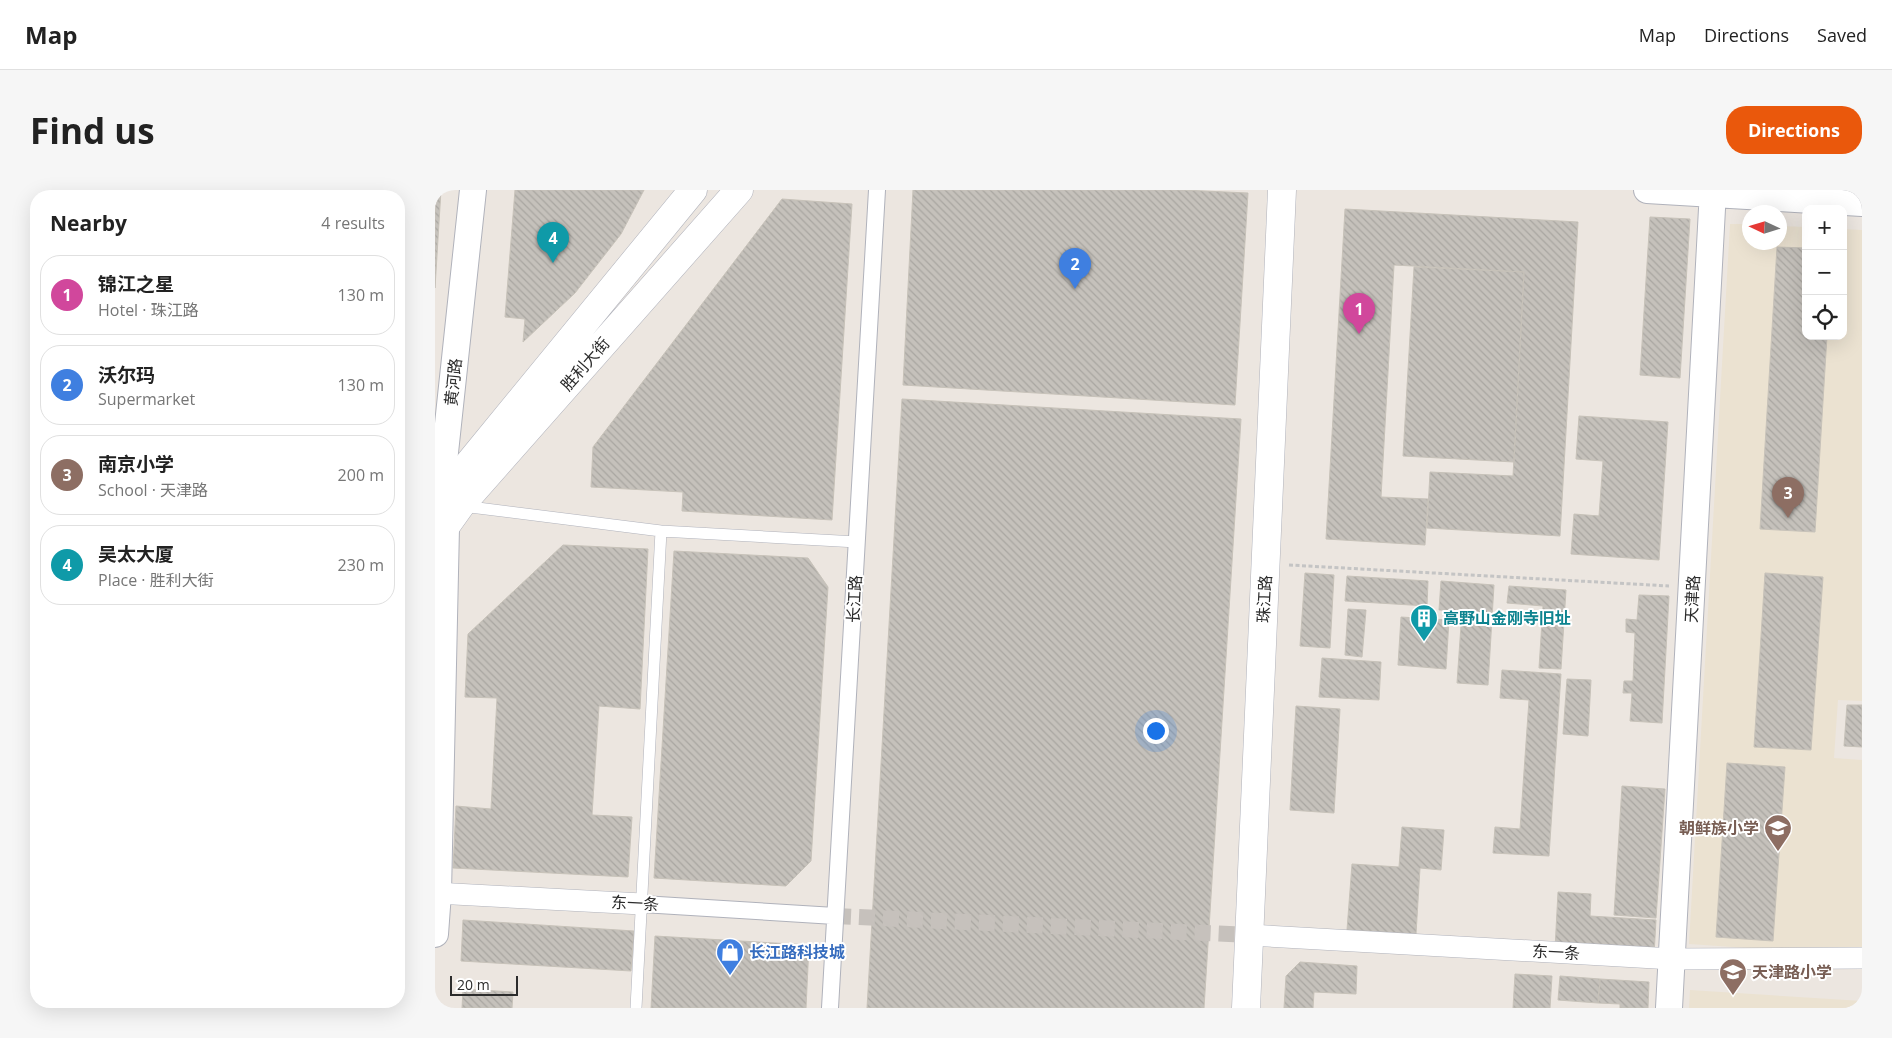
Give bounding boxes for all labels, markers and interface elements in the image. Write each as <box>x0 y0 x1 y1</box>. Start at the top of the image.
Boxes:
text: Map <box>25 18 77 51</box>
text: Map <box>1639 23 1676 47</box>
text: Directions <box>1704 23 1789 47</box>
text: Saved <box>1817 23 1867 47</box>
button: Directions <box>1726 106 1862 154</box>
text: Find us <box>30 107 155 154</box>
north arrow <box>1742 205 1787 250</box>
map controls <box>1802 205 1847 340</box>
button: + <box>1802 205 1847 250</box>
text: Nearby <box>50 209 127 237</box>
text: 4 results <box>321 212 385 234</box>
pin: 4 <box>537 222 569 263</box>
pin: 2 <box>1059 248 1091 289</box>
button: − <box>1802 250 1847 295</box>
text: 锦江之星 <box>98 271 174 297</box>
text: 1 <box>62 284 72 306</box>
text: 130 m <box>338 284 384 306</box>
pin: 1 <box>1343 293 1375 334</box>
button: locate <box>1802 295 1847 340</box>
text: Hotel · 珠江路 <box>98 299 199 321</box>
street label: 胜利大街 <box>556 333 614 395</box>
street label: 黄河路 <box>440 357 466 407</box>
text: 沃尔玛 <box>98 362 155 388</box>
text: 2 <box>62 374 72 396</box>
text: 130 m <box>338 374 384 396</box>
text: Supermarket <box>98 388 195 410</box>
text: 南京小学 <box>98 451 174 477</box>
text: 3 <box>62 464 72 486</box>
text: 200 m <box>338 464 384 486</box>
pin: 3 <box>1772 477 1804 518</box>
text: School · 天津路 <box>98 479 208 501</box>
text: 吴太大厦 <box>98 541 174 567</box>
text: 4 <box>62 554 72 576</box>
text: 230 m <box>338 554 384 576</box>
text: Place · 胜利大街 <box>98 569 214 591</box>
street label: 长江路 <box>842 574 866 624</box>
street label: 珠江路 <box>1252 574 1276 624</box>
street label: 天津路 <box>1680 574 1704 624</box>
building icon: 高野山金刚寺旧址 <box>1409 603 1439 642</box>
place label: 高野山金刚寺旧址 <box>1443 607 1571 629</box>
your location <box>1143 718 1169 744</box>
school or university icon: 朝鲜族小学 <box>1763 813 1793 852</box>
place label: 朝鲜族小学 <box>1679 817 1759 839</box>
street label: 东一条 <box>610 891 660 915</box>
shop icon: 长江路科技城 <box>715 937 745 976</box>
street label: 东一条 <box>1531 940 1581 964</box>
place label: 长江路科技城 <box>749 941 845 963</box>
school or university icon: 天津路小学 <box>1718 957 1748 996</box>
place label: 天津路小学 <box>1752 961 1832 983</box>
scale bar <box>450 973 517 996</box>
text: 20 m <box>457 975 490 994</box>

